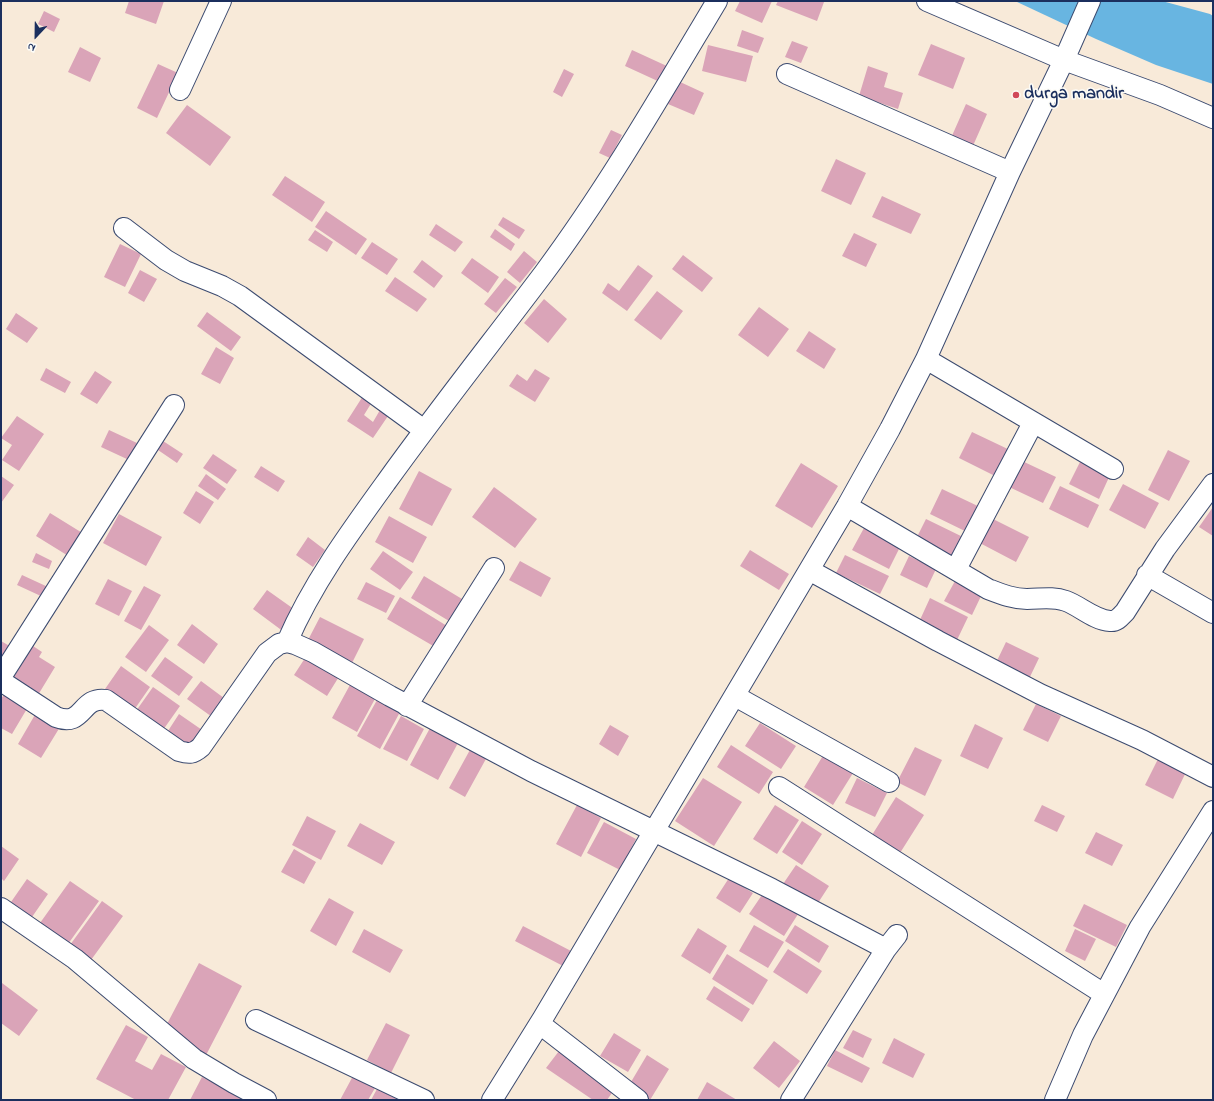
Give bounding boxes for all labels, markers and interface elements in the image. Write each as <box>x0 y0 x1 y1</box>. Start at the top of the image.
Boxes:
north arrow <box>16 16 56 56</box>
text: N <box>25 38 38 56</box>
place label: durga mandir <box>1024 84 1124 106</box>
marker: durga mandir <box>1011 90 1021 100</box>

